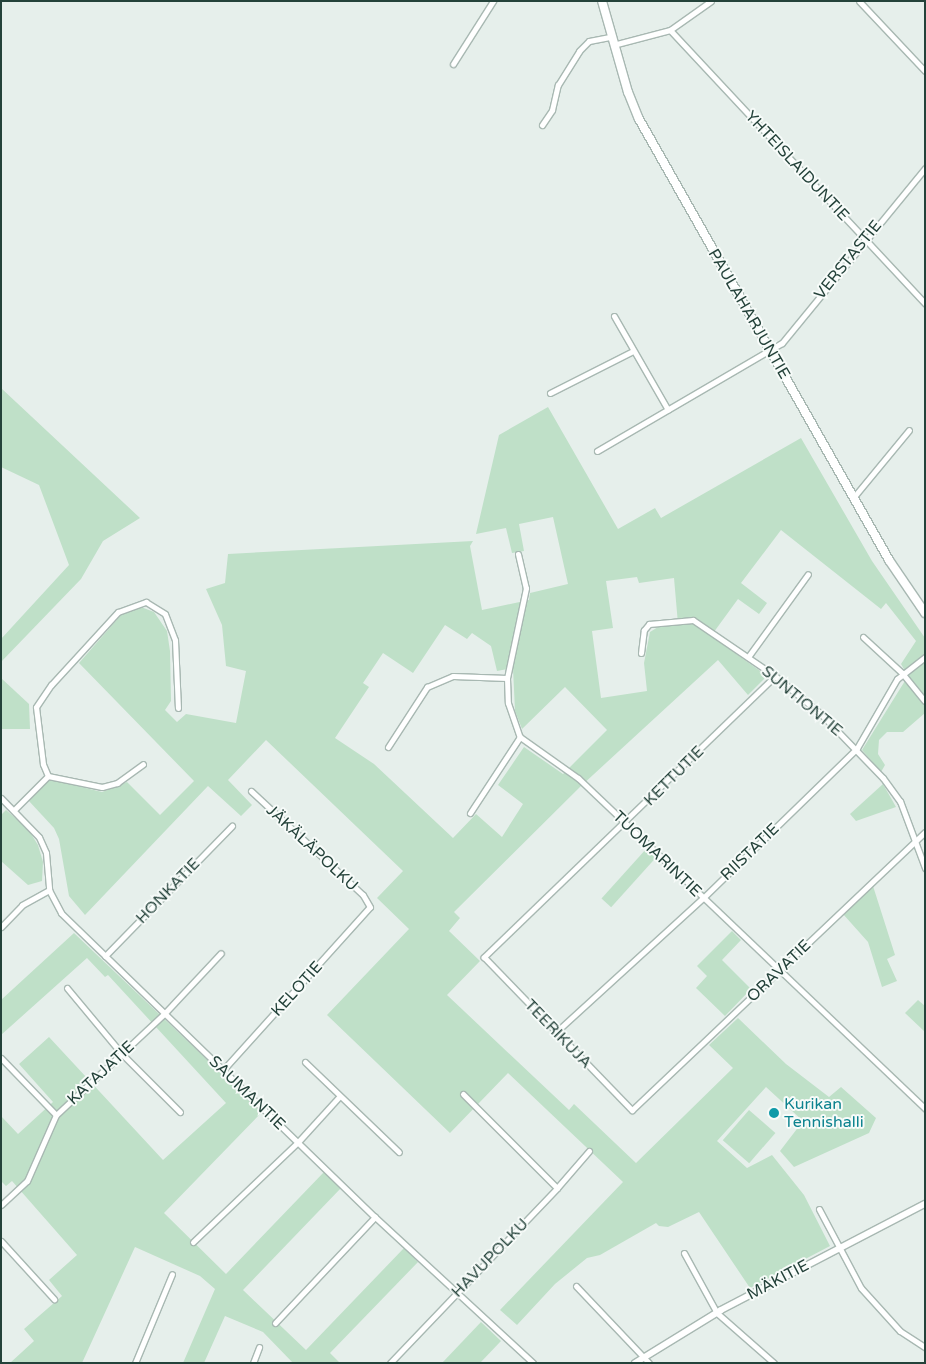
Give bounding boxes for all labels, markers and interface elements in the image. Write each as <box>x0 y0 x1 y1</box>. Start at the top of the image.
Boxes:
street label: YHTEISLAIDUNTIE <box>741 107 853 225</box>
street label: VERSTASTIE <box>810 216 886 304</box>
street label: PAULAHARJUNTIE <box>704 246 794 382</box>
street label: SUNTIONTIE <box>758 662 846 740</box>
street label: KETTUTIE <box>640 742 708 810</box>
street label: JÄKÄLÄPOLKU <box>262 801 362 895</box>
street label: TUOMARINTIE <box>609 807 705 901</box>
street label: RIISTATIE <box>717 819 783 885</box>
street label: HONKATIE <box>132 854 204 928</box>
street label: ORAVATIE <box>743 936 815 1006</box>
street label: KELOTIE <box>267 958 327 1020</box>
street label: TEERIKUJA <box>520 996 596 1072</box>
street label: KATAJATIE <box>63 1037 139 1109</box>
street label: SAUMANTIE <box>205 1052 289 1134</box>
place label: Kurikan Tennishalli <box>784 1094 864 1132</box>
marker: Kurikan Tennishalli <box>768 1107 780 1119</box>
street label: HAVUPOLKU <box>448 1215 532 1301</box>
street label: MÄKITIE <box>744 1256 812 1304</box>

